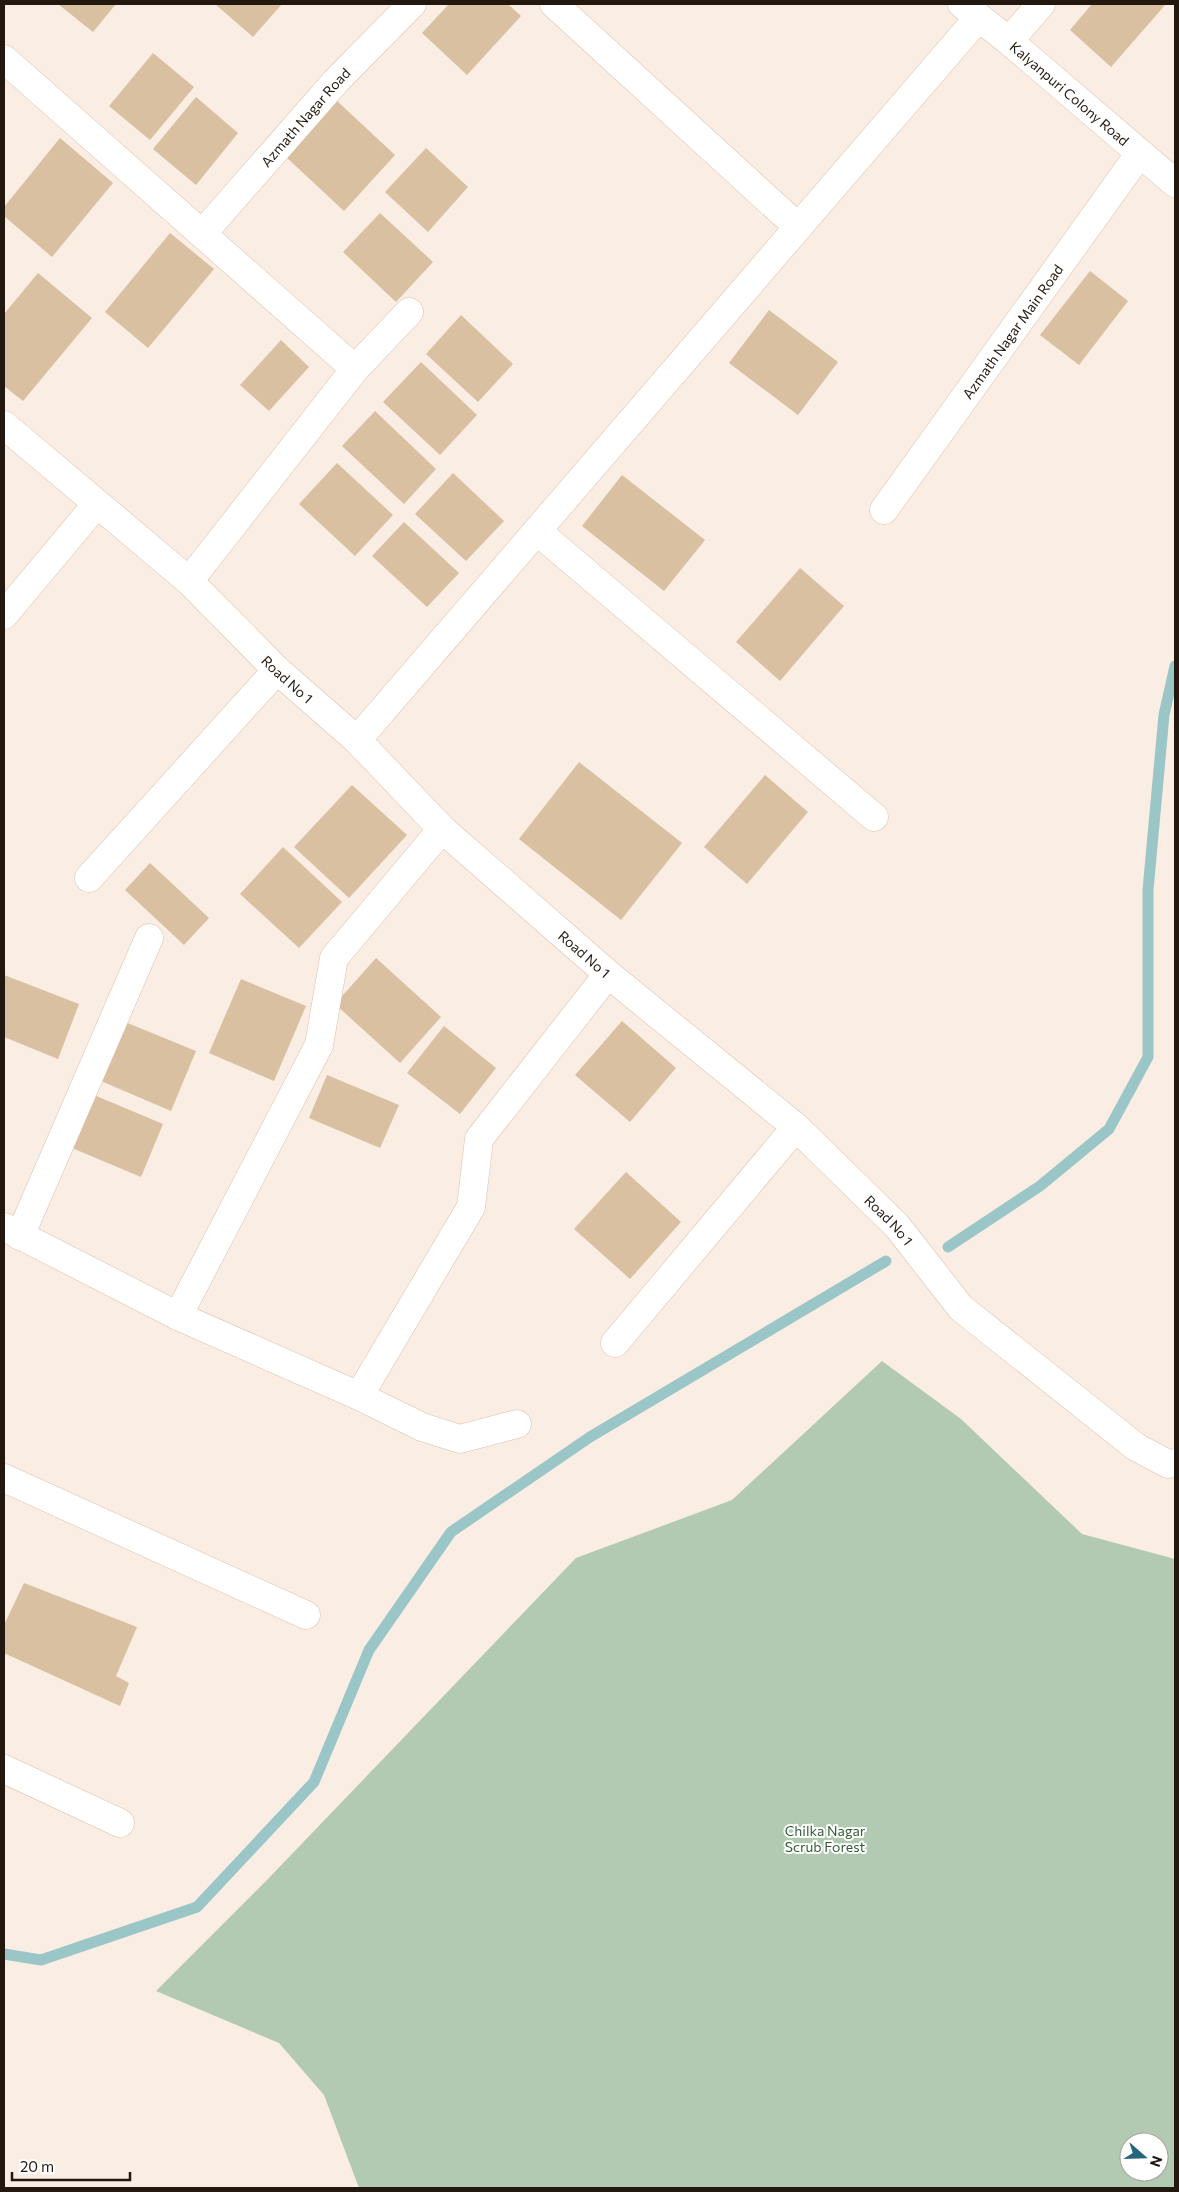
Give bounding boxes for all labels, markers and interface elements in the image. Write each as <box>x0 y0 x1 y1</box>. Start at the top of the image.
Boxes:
street label: Kalyanpuri Colony Road <box>1007 38 1133 149</box>
street label: Azmath Nagar Road <box>257 64 353 170</box>
street label: Azmath Nagar Main Road <box>958 261 1066 402</box>
street label: Road No 1 <box>259 651 317 706</box>
street label: Road No 1 <box>555 927 614 981</box>
street label: Road No 1 <box>862 1191 917 1248</box>
park label: Chilka Nagar Scrub Forest <box>785 1822 866 1855</box>
north arrow <box>1119 2132 1169 2182</box>
scale bar <box>12 2150 130 2182</box>
text: N <box>1147 2154 1166 2169</box>
text: 20 m <box>20 2157 54 2175</box>

